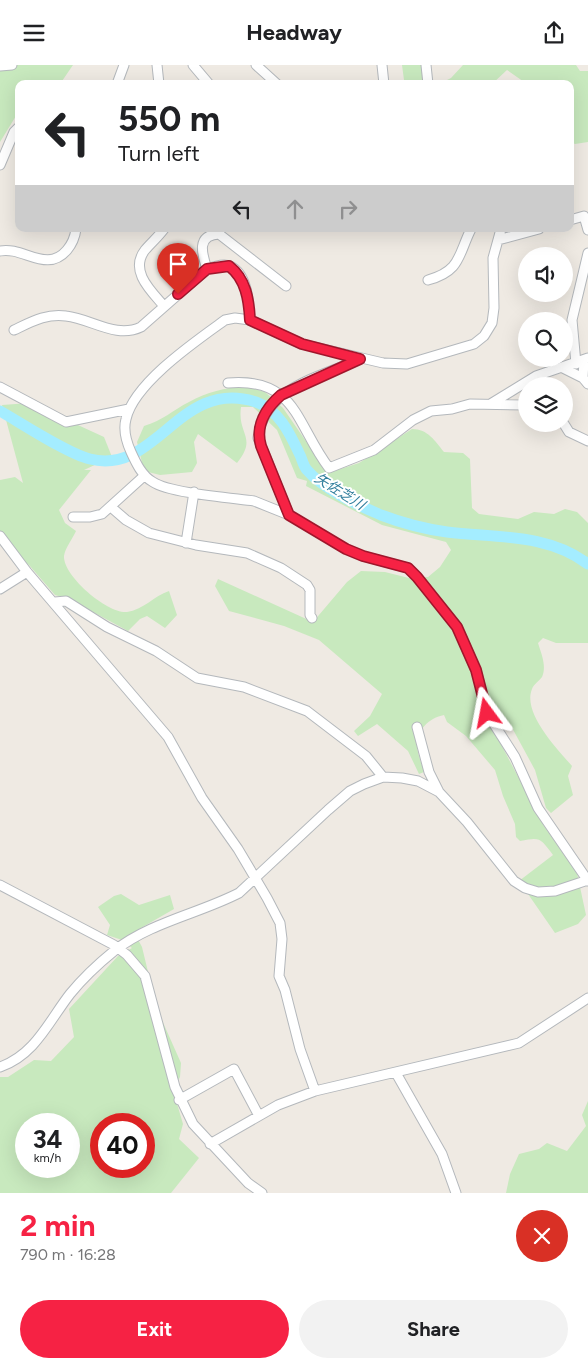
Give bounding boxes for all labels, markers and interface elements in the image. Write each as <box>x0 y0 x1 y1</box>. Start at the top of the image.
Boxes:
icon: menu <box>20 19 48 47</box>
text: Headway <box>246 19 342 46</box>
icon: share <box>540 19 568 47</box>
text: 550 m <box>118 98 220 140</box>
icon: left <box>35 100 100 165</box>
text: Turn left <box>118 140 200 167</box>
icon: left <box>228 195 256 223</box>
icon: ahead <box>281 195 309 223</box>
icon: right <box>334 195 362 223</box>
pin <box>157 243 199 294</box>
map controls <box>518 247 573 432</box>
button: sound <box>518 247 573 302</box>
icon: arrive <box>164 250 192 278</box>
button: search <box>518 312 573 367</box>
button: layers <box>518 377 573 432</box>
water label: 矢佐芝川 <box>311 469 370 515</box>
position arrow <box>460 686 512 738</box>
speed limit sign: 40 <box>90 1113 155 1178</box>
text: 34 <box>33 1124 62 1154</box>
text: km/h <box>34 1151 61 1165</box>
text: 2 min <box>20 1207 96 1244</box>
button: close <box>516 1210 568 1262</box>
text: 790 m · 16:28 <box>20 1245 116 1264</box>
button: Exit <box>20 1300 289 1358</box>
button: Share <box>299 1300 568 1358</box>

